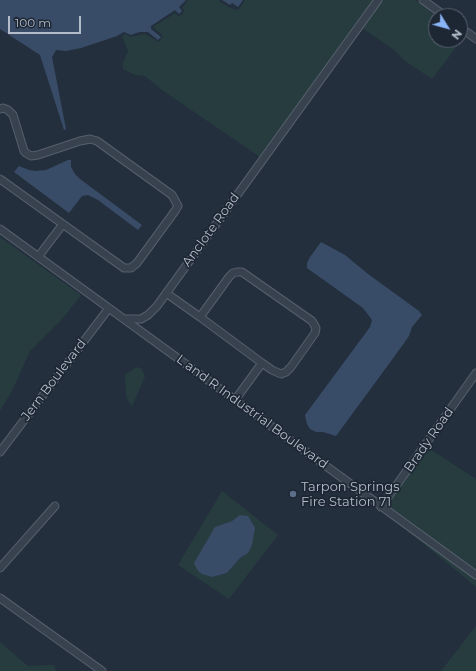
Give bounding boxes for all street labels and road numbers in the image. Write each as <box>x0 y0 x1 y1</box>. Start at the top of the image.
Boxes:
street label: Anclote Road <box>179 190 243 270</box>
street label: Jern Boulevard <box>18 336 90 424</box>
street label: L and R Industrial Boulevard <box>173 352 331 472</box>
street label: Brady Road <box>401 405 457 475</box>

